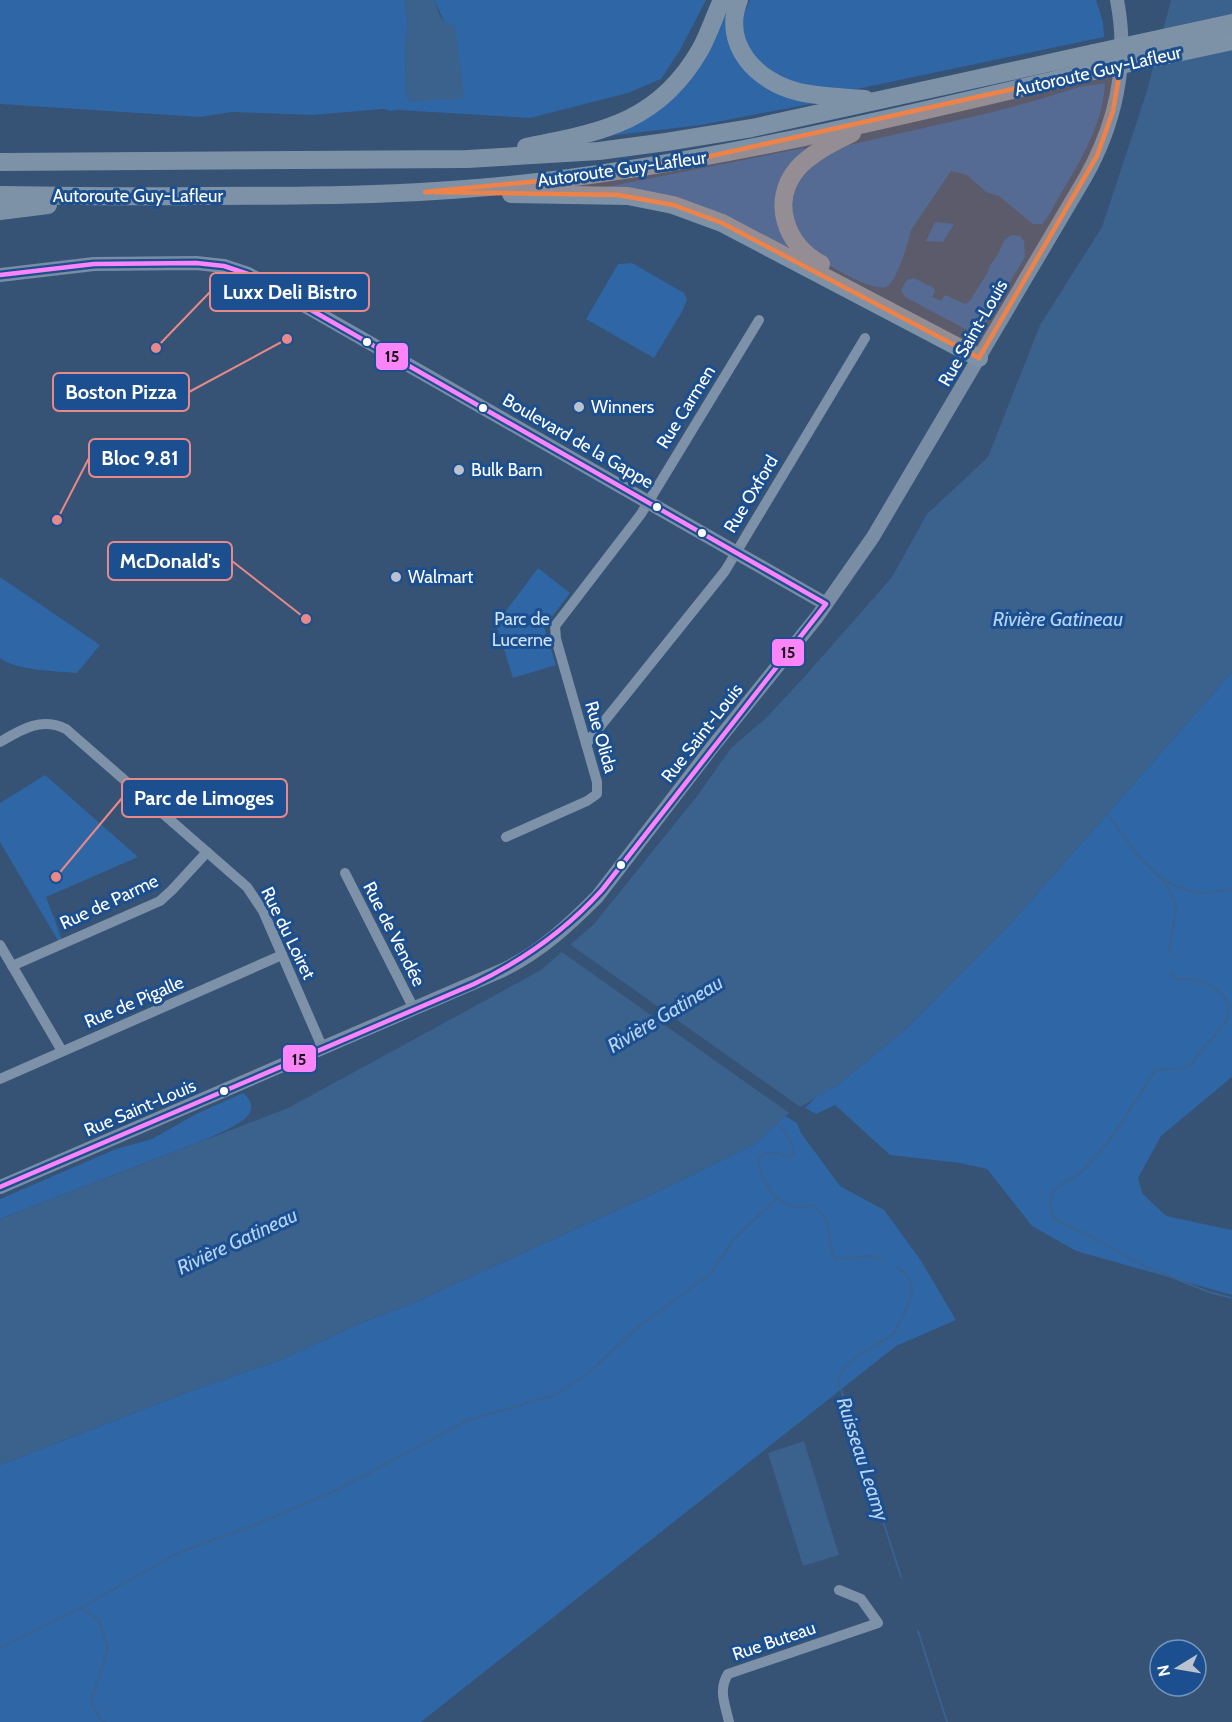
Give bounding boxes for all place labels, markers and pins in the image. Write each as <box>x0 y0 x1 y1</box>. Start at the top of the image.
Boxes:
callout: Luxx Deli Bistro <box>210 273 369 311</box>
unlabelled marker <box>361 336 373 348</box>
callout: Boston Pizza <box>53 373 189 411</box>
place label: Winners <box>591 396 654 418</box>
marker: Winners <box>572 400 586 414</box>
unlabelled marker <box>477 402 489 414</box>
callout: Bloc 9.81 <box>89 439 190 477</box>
place label: Bulk Barn <box>471 459 543 481</box>
marker: Bulk Barn <box>452 463 466 477</box>
unlabelled marker <box>651 501 663 513</box>
unlabelled marker <box>696 527 708 539</box>
callout: McDonald's <box>108 542 232 580</box>
place label: Walmart <box>408 566 473 588</box>
marker: Walmart <box>389 570 403 584</box>
callout: Parc de Limoges <box>122 779 287 817</box>
unlabelled marker <box>615 859 627 871</box>
unlabelled marker <box>218 1085 230 1097</box>

